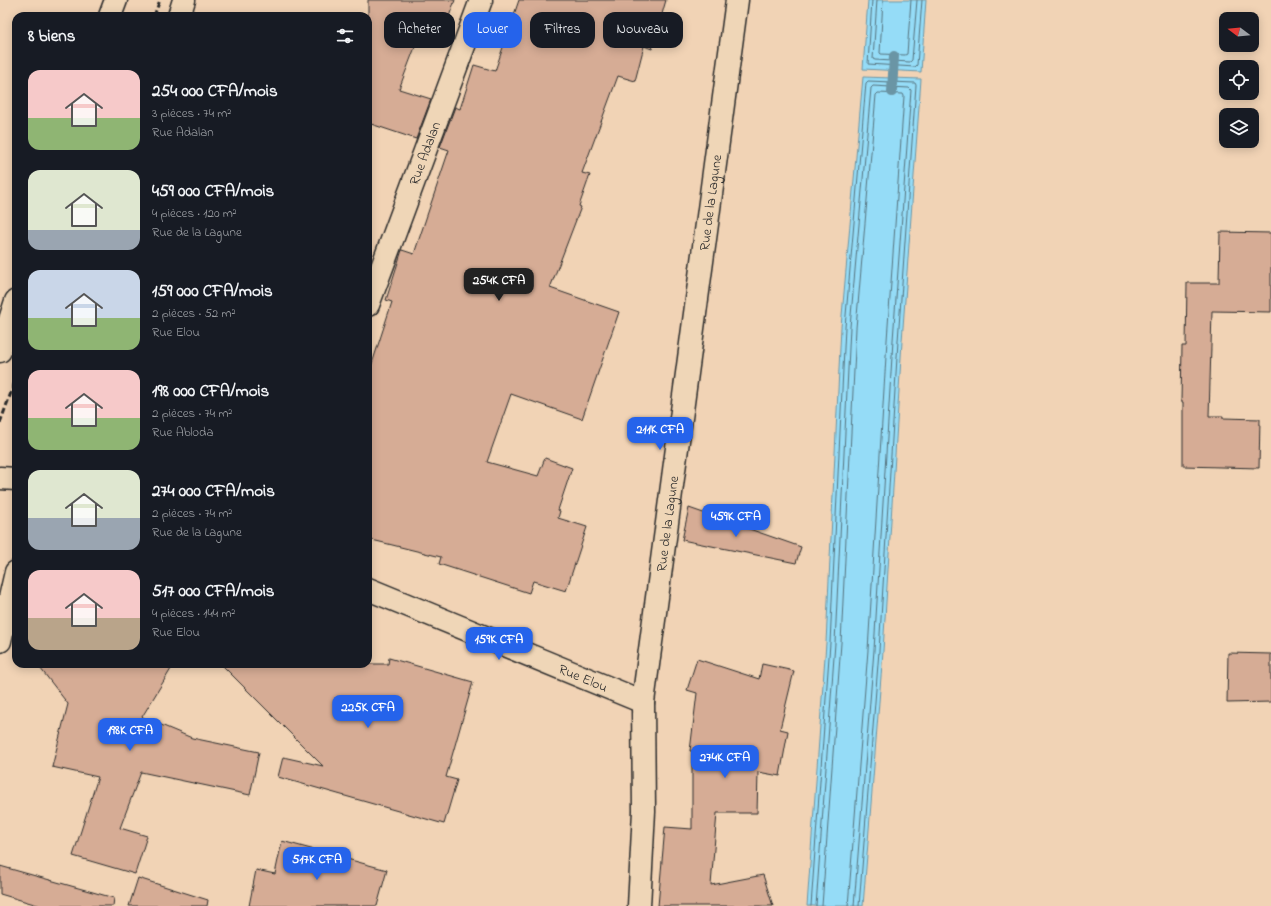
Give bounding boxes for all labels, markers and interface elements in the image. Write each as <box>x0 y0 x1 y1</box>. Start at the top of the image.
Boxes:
chip: Acheter <box>384 12 455 48</box>
chip: Louer <box>463 12 522 48</box>
chip: Filtres <box>530 12 595 48</box>
chip: Nouveau <box>603 12 683 48</box>
north arrow <box>1219 12 1259 52</box>
map controls <box>1219 12 1259 148</box>
text: 8 biens <box>28 24 75 49</box>
icon: filters <box>334 25 356 47</box>
button: locate <box>1219 60 1259 100</box>
text: 254 000 CFA/mois <box>152 79 278 104</box>
icon: home <box>60 86 108 134</box>
text: 3 pièces · 74 m² <box>152 104 231 123</box>
button: layers <box>1219 108 1259 148</box>
street label: Rue Adalan <box>404 119 447 188</box>
text: Rue Adalan <box>152 123 214 142</box>
street label: Rue de la Lagune <box>695 153 728 252</box>
text: 459 000 CFA/mois <box>152 179 274 204</box>
icon: home <box>60 186 108 234</box>
text: 4 pièces · 120 m² <box>152 204 237 223</box>
text: Rue de la Lagune <box>152 223 242 242</box>
pin: 254K CFA <box>458 268 540 302</box>
text: 254K CFA <box>473 271 525 290</box>
text: 159 000 CFA/mois <box>152 279 273 304</box>
icon: home <box>60 286 108 334</box>
text: 2 pièces · 52 m² <box>152 304 236 323</box>
text: Rue Elou <box>152 323 200 342</box>
text: 198 000 CFA/mois <box>152 379 269 404</box>
icon: home <box>60 386 108 434</box>
text: 2 pièces · 74 m² <box>152 404 232 423</box>
pin: 211K CFA <box>619 417 701 451</box>
text: 211K CFA <box>636 420 684 439</box>
text: Rue Abloda <box>152 423 213 442</box>
street label: Rue de la Lagune <box>652 474 685 573</box>
text: 274 000 CFA/mois <box>152 479 275 504</box>
icon: home <box>60 486 108 534</box>
text: 2 pièces · 74 m² <box>152 504 232 523</box>
pin: 459K CFA <box>695 504 777 538</box>
text: 459K CFA <box>711 507 761 526</box>
text: Rue de la Lagune <box>152 523 242 542</box>
text: 517 000 CFA/mois <box>152 579 275 604</box>
icon: home <box>60 586 108 634</box>
text: 4 pièces · 144 m² <box>152 604 235 623</box>
text: Rue Elou <box>152 623 200 642</box>
pin: 159K CFA <box>458 627 540 661</box>
text: 159K CFA <box>475 630 523 649</box>
street label: Rue Elou <box>555 659 611 698</box>
pin: 225K CFA <box>327 695 409 729</box>
text: 225K CFA <box>341 698 395 717</box>
pin: 198K CFA <box>89 718 171 752</box>
text: 198K CFA <box>107 721 153 740</box>
pin: 274K CFA <box>684 745 766 779</box>
text: 274K CFA <box>700 748 750 767</box>
pin: 517K CFA <box>276 847 358 881</box>
text: 517K CFA <box>292 850 342 869</box>

